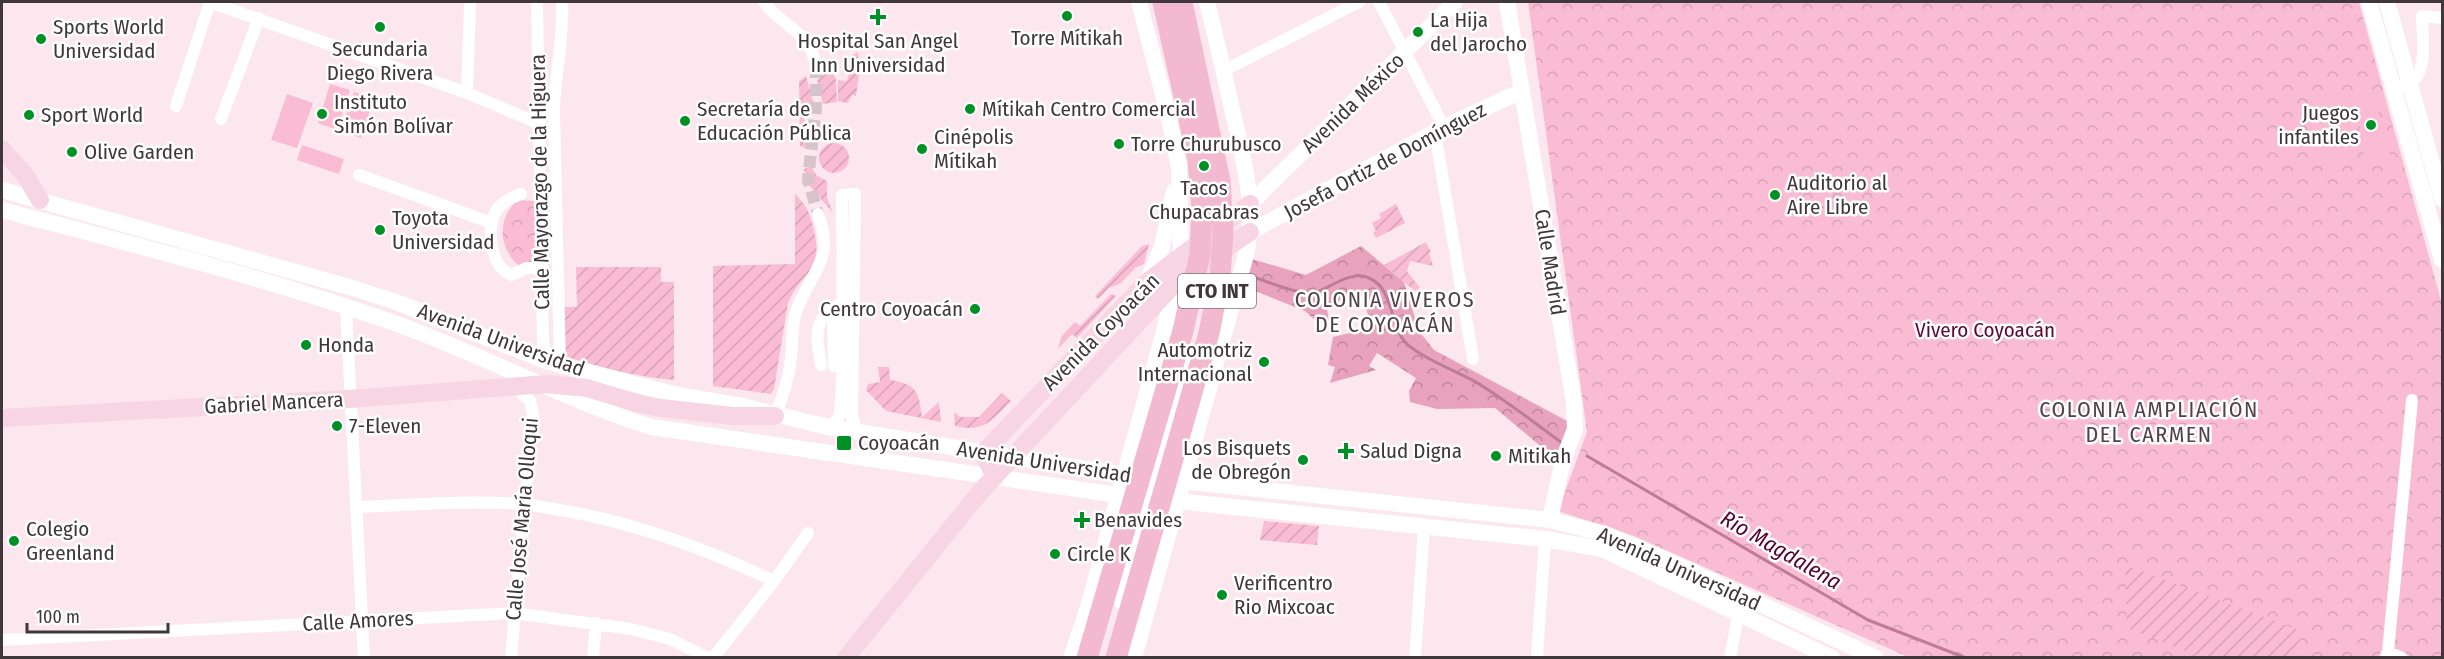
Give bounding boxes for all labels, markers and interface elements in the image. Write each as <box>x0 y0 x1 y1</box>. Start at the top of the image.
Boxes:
place label: La Hija del Jarocho <box>1430 7 1527 57</box>
marker: Hospital San Angel Inn Universidad <box>869 8 887 26</box>
marker: Torre Mítikah <box>1060 9 1074 23</box>
place label: Sports World Universidad <box>53 14 164 64</box>
marker: Secundaria Diego Rivera <box>373 20 387 34</box>
place label: Torre Mítikah <box>1011 25 1123 51</box>
marker: La Hija del Jarocho <box>1411 25 1425 39</box>
place label: Hospital San Angel Inn Universidad <box>798 28 959 78</box>
marker: Sports World Universidad <box>34 32 48 46</box>
place label: Secundaria Diego Rivera <box>327 36 433 86</box>
street label: Avenida México <box>1296 48 1410 158</box>
street label: Calle Mayorazgo de la Higuera <box>525 54 555 310</box>
place label: Instituto Simón Bolívar <box>334 89 454 139</box>
place label: Secretaría de Educación Pública <box>697 96 852 146</box>
place label: Mítikah Centro Comercial <box>982 96 1196 122</box>
street label: Josefa Ortiz de Domínguez <box>1280 97 1490 225</box>
place label: Juegos infantiles <box>2278 100 2359 150</box>
place label: Sport World <box>41 102 143 128</box>
marker: Mítikah Centro Comercial <box>963 102 977 116</box>
marker: Instituto Simón Bolívar <box>315 107 329 121</box>
marker: Sport World <box>22 108 36 122</box>
marker: Secretaría de Educación Pública <box>678 114 692 128</box>
marker: Juegos infantiles <box>2364 118 2378 132</box>
place label: Cinépolis Mítikah <box>934 124 1013 174</box>
place label: Torre Churubusco <box>1131 131 1282 157</box>
marker: Torre Churubusco <box>1112 137 1126 151</box>
place label: Olive Garden <box>84 139 194 165</box>
marker: Cinépolis Mítikah <box>915 142 929 156</box>
marker: Olive Garden <box>65 145 79 159</box>
marker: Tacos Chupacabras <box>1197 159 1211 173</box>
place label: Auditorio al Aire Libre <box>1787 170 1888 220</box>
place label: Tacos Chupacabras <box>1149 175 1259 225</box>
marker: Auditorio al Aire Libre <box>1768 188 1782 202</box>
place label: Toyota Universidad <box>392 205 494 255</box>
street label: Calle Madrid <box>1529 207 1571 317</box>
marker: Toyota Universidad <box>373 223 387 237</box>
street label: Avenida Coyoacán <box>1037 268 1165 396</box>
road number: CTO INT <box>1178 274 1256 308</box>
district label: COLONIA VIVEROS DE COYOACÁN <box>1295 286 1475 338</box>
place label: Centro Coyoacán <box>820 296 963 322</box>
street label: Avenida Universidad <box>414 298 588 382</box>
marker: Centro Coyoacán <box>968 302 982 316</box>
park label: Vivero Coyoacán <box>1915 317 2055 343</box>
place label: Honda <box>318 332 374 358</box>
place label: Automotriz Internacional <box>1138 337 1252 387</box>
marker: Honda <box>299 338 313 352</box>
marker: Automotriz Internacional <box>1257 355 1271 369</box>
street label: Gabriel Mancera <box>204 386 344 420</box>
district label: COLONIA AMPLIACIÓN DEL CARMEN <box>2039 396 2259 448</box>
place label: 7-Eleven <box>349 413 421 439</box>
street label: Calle José María Olloqui <box>500 416 544 622</box>
marker: 7-Eleven <box>330 419 344 433</box>
place label: Coyoacán <box>858 430 940 456</box>
marker: Coyoacán <box>835 434 853 452</box>
street label: Avenida Universidad <box>955 435 1133 489</box>
place label: Los Bisquets de Obregón <box>1183 435 1291 485</box>
place label: Salud Digna <box>1360 438 1462 464</box>
marker: Salud Digna <box>1337 442 1355 460</box>
place label: Mitikah <box>1508 443 1571 469</box>
marker: Mitikah <box>1489 449 1503 463</box>
marker: Los Bisquets de Obregón <box>1296 453 1310 467</box>
water label: Río Magdalena <box>1716 505 1846 595</box>
place label: Benavides <box>1094 507 1182 533</box>
marker: Benavides <box>1075 513 1089 527</box>
place label: Colegio Greenland <box>26 516 115 566</box>
street label: Avenida Universidad <box>1593 521 1765 617</box>
marker: Colegio Greenland <box>7 534 21 548</box>
place label: Circle K <box>1067 541 1131 567</box>
marker: Circle K <box>1048 547 1062 561</box>
place label: Verificentro Rio Mixcoac <box>1234 570 1335 620</box>
marker: Verificentro Rio Mixcoac <box>1215 588 1229 602</box>
scale bar <box>27 596 168 634</box>
street label: Calle Amores <box>302 605 414 637</box>
text: 100 m <box>36 606 80 628</box>

